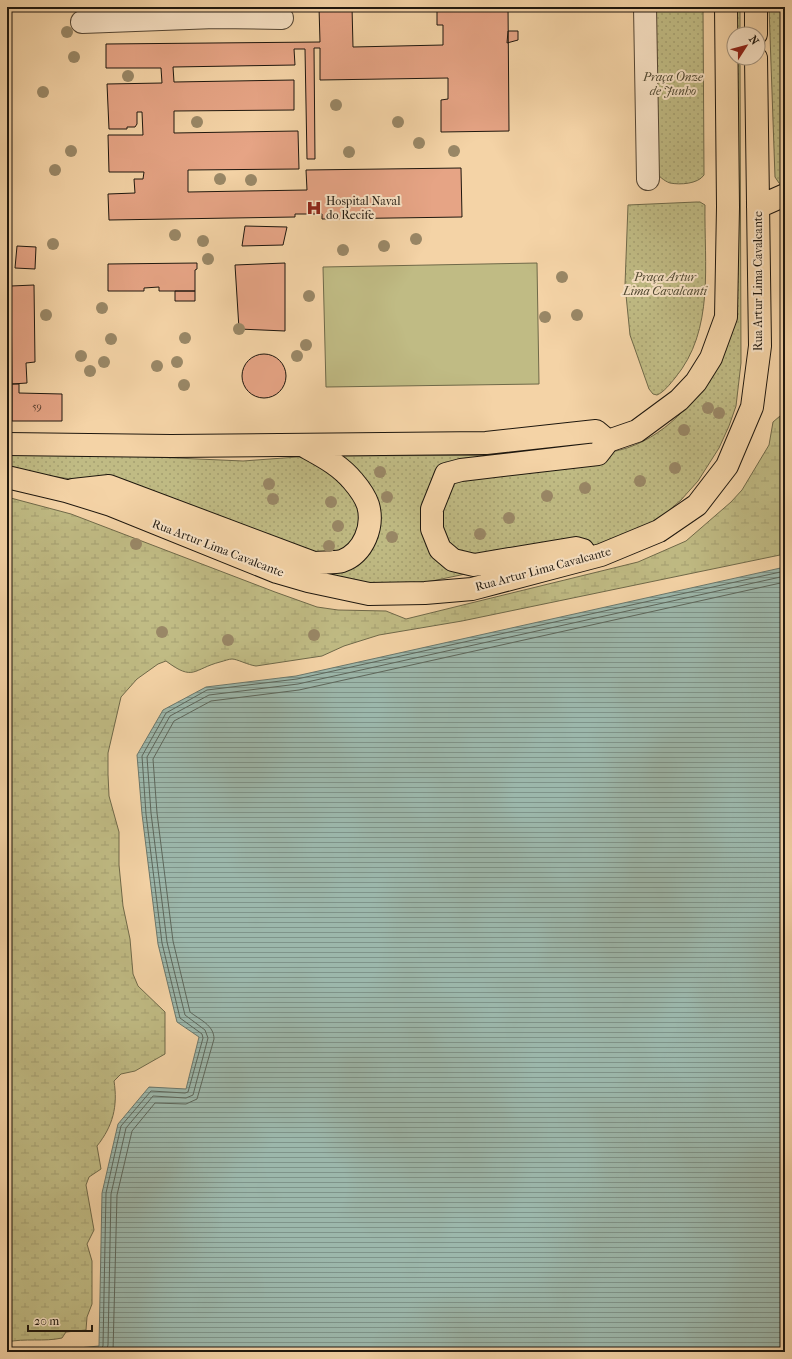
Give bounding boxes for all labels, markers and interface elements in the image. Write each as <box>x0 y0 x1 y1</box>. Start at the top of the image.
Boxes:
north arrow <box>726 26 766 66</box>
text: N <box>746 33 762 48</box>
park label: Praça Onze de Junho <box>642 70 704 98</box>
place label: Hospital Naval do Recife <box>326 194 401 222</box>
hospital icon: Hospital Naval do Recife <box>305 199 323 217</box>
street label: Rua Artur Lima Cavalcante <box>751 211 765 351</box>
park label: Praça Artur Lima Cavalcanti <box>622 270 709 298</box>
house number: 59 <box>32 401 42 413</box>
street label: Rua Artur Lima Cavalcante <box>150 516 286 580</box>
street label: Rua Artur Lima Cavalcante <box>474 544 612 594</box>
scale bar <box>28 1307 92 1333</box>
text: 20 m <box>34 1314 59 1328</box>

